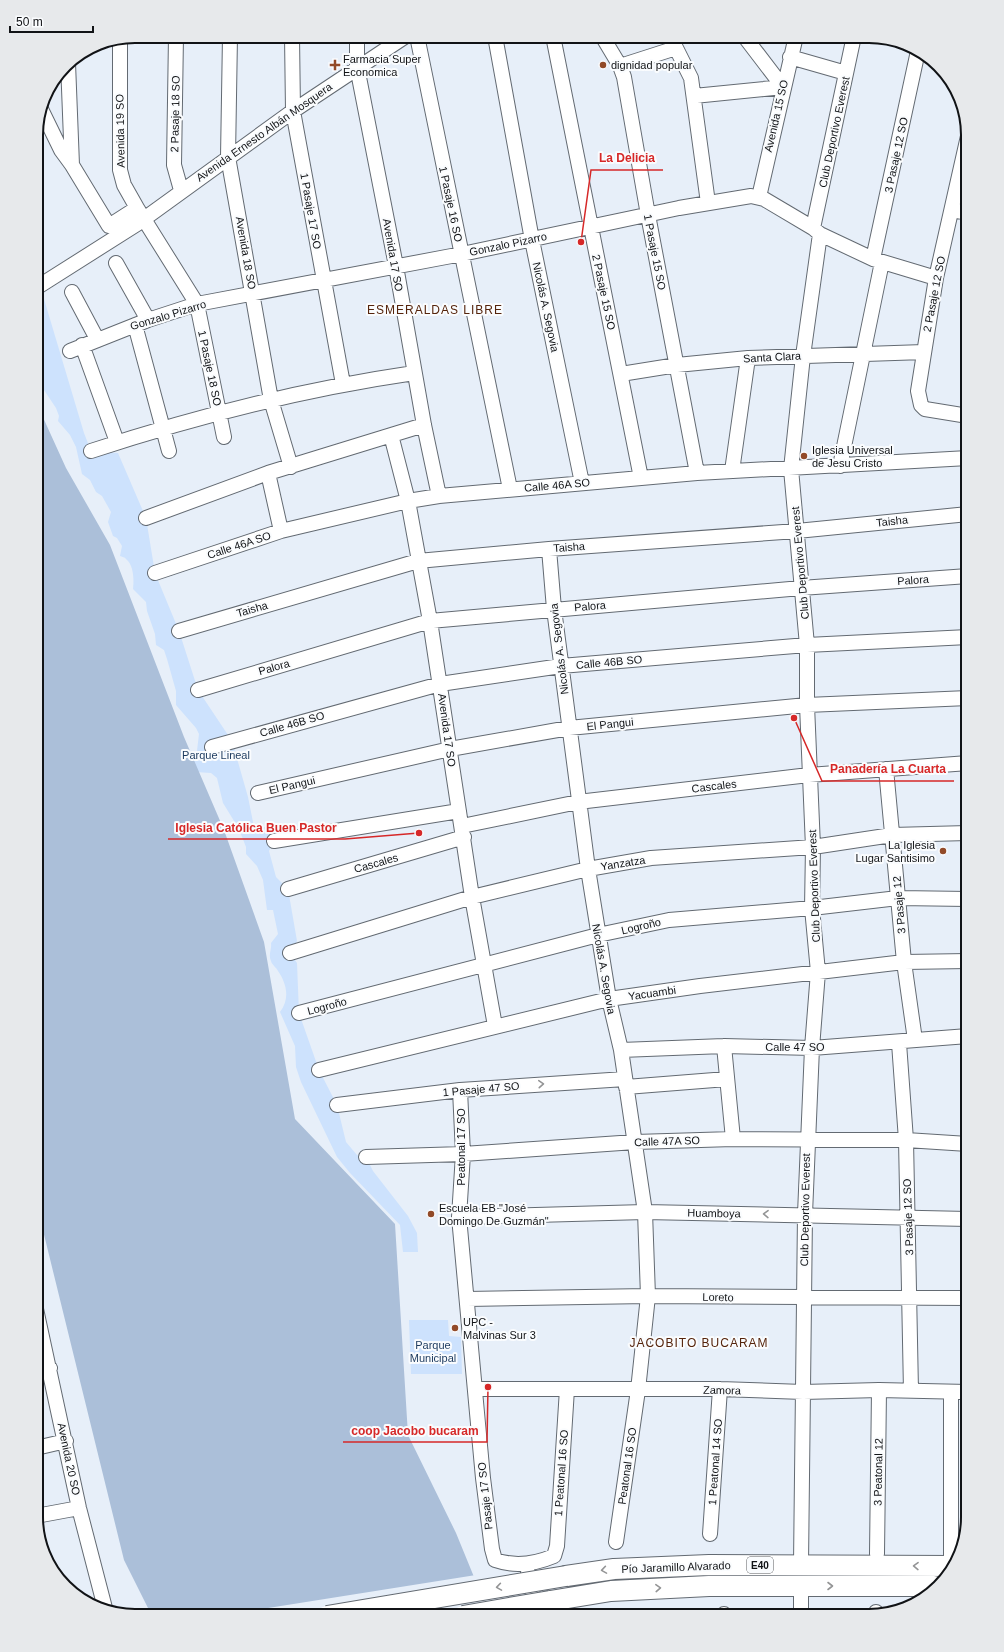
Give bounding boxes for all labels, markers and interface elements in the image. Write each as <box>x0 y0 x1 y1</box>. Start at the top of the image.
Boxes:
scale bar <box>10 8 93 34</box>
text: 50 m <box>16 15 43 29</box>
place label: Farmacia Super Economica <box>343 53 422 78</box>
place label: dignidad popular <box>611 59 693 71</box>
marker: Farmacia Super Economica <box>330 60 340 70</box>
marker: dignidad popular <box>598 60 608 70</box>
street label: 2 Pasaje 18 SO <box>168 75 182 153</box>
street label: Club Deportivo Everest <box>816 75 852 189</box>
street label: Avenida 15 SO <box>762 78 790 153</box>
street label: Avenida Ernesto Albán Mosquera <box>194 80 335 184</box>
street label: Avenida 19 SO <box>113 94 127 168</box>
street label: 3 Pasaje 12 SO <box>882 116 910 194</box>
callout: La Delicia <box>591 146 663 170</box>
text: La Delicia <box>599 151 655 165</box>
street label: 1 Pasaje 16 SO <box>437 165 465 243</box>
street label: 1 Pasaje 17 SO <box>298 172 324 250</box>
street label: 1 Pasaje 15 SO <box>642 213 668 291</box>
street label: Avenida 18 SO <box>234 216 258 291</box>
street label: Avenida 17 SO <box>381 218 405 293</box>
street label: Gonzalo Pizarro <box>468 230 548 258</box>
street label: 2 Pasaje 15 SO <box>590 253 618 331</box>
street label: 2 Pasaje 12 SO <box>921 255 947 333</box>
street label: Nicolás A. Segovia <box>531 261 562 354</box>
street label: Gonzalo Pizarro <box>129 298 207 332</box>
district label: ESMERALDAS LIBRE <box>367 303 503 317</box>
street label: 1 Pasaje 18 SO <box>196 329 224 407</box>
street label: Santa Clara <box>743 349 802 365</box>
place label: Iglesia Universal de Jesu Cristo <box>812 444 893 469</box>
marker: Iglesia Universal de Jesu Cristo <box>799 451 809 461</box>
street label: Calle 46A SO <box>524 476 591 494</box>
street label: Club Deportivo Everest <box>789 506 811 620</box>
street label: Taisha <box>876 513 909 529</box>
street label: Calle 46A SO <box>206 529 273 561</box>
street label: Taisha <box>553 540 586 554</box>
street label: Palora <box>897 573 930 587</box>
street label: Taisha <box>235 599 270 619</box>
street label: Palora <box>574 599 607 613</box>
street label: Nicolás A. Segovia <box>547 602 571 695</box>
street label: Calle 46B SO <box>575 653 643 671</box>
street label: Palora <box>257 657 292 677</box>
street label: Avenida 17 SO <box>436 693 458 768</box>
street label: Calle 46B SO <box>258 709 326 739</box>
street label: El Pangui <box>586 716 634 732</box>
park label: Parque Lineal <box>182 749 250 761</box>
callout: Panadería La Cuarta <box>822 757 954 781</box>
text: Panadería La Cuarta <box>830 762 946 776</box>
street label: El Pangui <box>268 774 316 796</box>
street label: Cascales <box>691 777 738 795</box>
callout: Iglesia Católica Buen Pastor <box>168 815 345 839</box>
text: Iglesia Católica Buen Pastor <box>175 821 337 835</box>
street label: Club Deportivo Everest <box>806 829 822 943</box>
place label: La Iglesia Lugar Santisimo <box>856 839 936 864</box>
marker: La Iglesia Lugar Santisimo <box>938 846 948 856</box>
street label: Cascales <box>353 851 400 875</box>
street label: Yanzatza <box>600 853 647 872</box>
street label: 3 Pasaje 12 <box>890 876 908 934</box>
street label: Logroño <box>620 916 662 936</box>
street label: Nicolás A. Segovia <box>590 923 618 1016</box>
street label: Yacuambi <box>627 984 677 1002</box>
street label: Logroño <box>306 995 348 1017</box>
street label: Calle 47 SO <box>765 1041 825 1053</box>
street label: 1 Pasaje 47 SO <box>442 1080 520 1098</box>
one-way arrow <box>538 1080 544 1089</box>
street label: Peatonal 17 SO <box>455 1108 467 1186</box>
street label: Calle 47A SO <box>634 1134 701 1148</box>
street label: Club Deportivo Everest <box>798 1153 812 1267</box>
street label: 3 Pasaje 12 SO <box>901 1178 915 1256</box>
place label: Escuela EB "José Domingo De Guzmán" <box>439 1202 549 1227</box>
street label: Huamboya <box>687 1207 742 1219</box>
marker: Escuela EB "José Domingo De Guzmán" <box>426 1209 436 1219</box>
one-way arrow <box>763 1210 769 1218</box>
street label: Loreto <box>702 1291 734 1303</box>
place label: UPC - Malvinas Sur 3 <box>463 1316 536 1341</box>
marker: UPC - Malvinas Sur 3 <box>450 1323 460 1333</box>
district label: JACOBITO BUCARAM <box>629 1336 769 1350</box>
park label: Parque Municipal <box>410 1339 456 1364</box>
street label: Zamora <box>703 1384 742 1396</box>
callout: coop Jacobo bucaram <box>343 1418 487 1442</box>
street label: 1 Peatonal 14 SO <box>706 1418 724 1506</box>
street label: Avenida 20 SO <box>55 1422 83 1497</box>
text: coop Jacobo bucaram <box>351 1424 479 1438</box>
street label: Peatonal 16 SO <box>616 1426 638 1505</box>
street label: 1 Peatonal 16 SO <box>552 1429 570 1517</box>
street label: 3 Peatonal 12 <box>871 1438 885 1506</box>
street label: Pasaje 17 SO <box>475 1461 495 1530</box>
road number: E40 <box>747 1557 773 1573</box>
street label: Pío Jaramillo Alvarado <box>621 1559 731 1575</box>
one-way arrow <box>913 1562 919 1570</box>
one-way arrow <box>601 1565 607 1574</box>
one-way arrow <box>827 1582 833 1590</box>
one-way arrow <box>496 1583 502 1591</box>
one-way arrow <box>655 1584 661 1593</box>

